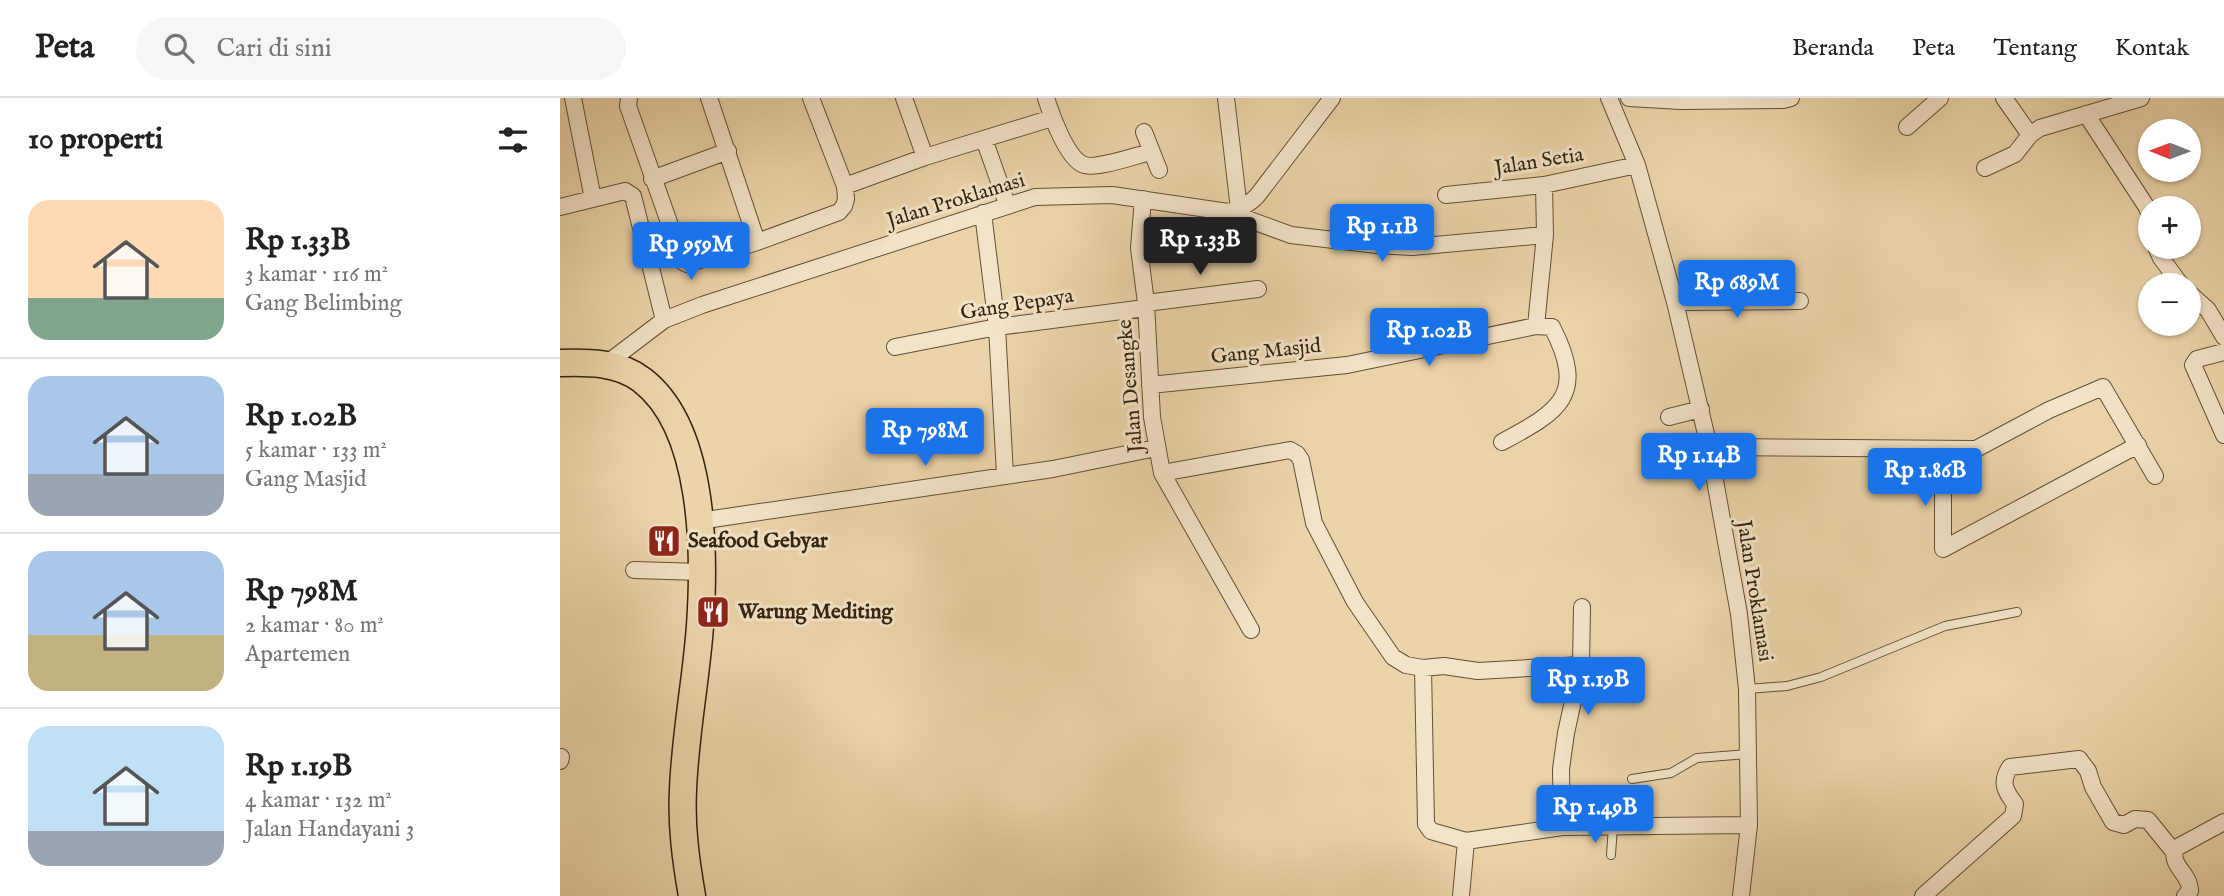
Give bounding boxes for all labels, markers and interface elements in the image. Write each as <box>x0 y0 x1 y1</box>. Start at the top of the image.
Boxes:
search box <box>136 17 626 80</box>
text: Peta <box>35 27 94 69</box>
icon: search <box>160 29 198 67</box>
text: Cari di sini <box>216 32 332 65</box>
text: Beranda <box>1792 33 1874 64</box>
text: Peta <box>1912 33 1955 64</box>
text: Tentang <box>1993 33 2077 64</box>
text: Kontak <box>2115 33 2189 64</box>
north arrow <box>2138 119 2202 182</box>
map controls <box>2138 119 2201 336</box>
text: 10 properti <box>28 121 163 159</box>
icon: filters <box>494 121 532 159</box>
street label: Jalan Setia <box>1490 141 1586 183</box>
street label: Jalan Proklamasi <box>882 167 1028 235</box>
button: + <box>2138 196 2201 259</box>
pin: Rp 1.1B <box>1317 204 1447 264</box>
text: Rp 1.1B <box>1346 212 1418 241</box>
pin: Rp 1.33B <box>1128 218 1272 277</box>
text: Rp 1.33B <box>245 222 350 260</box>
pin: Rp 959M <box>626 222 756 282</box>
text: Rp 1.33B <box>1160 225 1240 254</box>
icon: home <box>84 228 168 312</box>
text: Rp 959M <box>649 230 733 259</box>
text: 3 kamar · 116 m² <box>245 260 388 289</box>
pin: Rp 689M <box>1672 260 1802 320</box>
text: Rp 689M <box>1694 268 1780 297</box>
button: − <box>2138 273 2201 336</box>
street label: Gang Pepaya <box>959 283 1076 327</box>
text: Gang Belimbing <box>245 289 402 318</box>
pin: Rp 1.02B <box>1357 308 1501 368</box>
text: Rp 1.02B <box>1386 316 1472 345</box>
street label: Jalan Desangke <box>1112 318 1150 456</box>
street label: Gang Masjid <box>1209 333 1323 371</box>
text: Rp 1.02B <box>245 398 357 436</box>
icon: home <box>84 404 168 488</box>
pin: Rp 798M <box>860 408 990 468</box>
text: Rp 798M <box>882 416 968 445</box>
pin: Rp 1.14B <box>1627 434 1771 493</box>
text: 5 kamar · 133 m² <box>245 436 387 465</box>
text: Rp 1.14B <box>1657 441 1741 470</box>
pin: Rp 1.86B <box>1853 448 1997 508</box>
text: Rp 1.86B <box>1884 456 1966 485</box>
text: Gang Masjid <box>245 465 366 494</box>
street label: Jalan Proklamasi <box>1729 516 1779 664</box>
restaurant icon: Seafood Gebyar <box>645 522 683 560</box>
place label: Seafood Gebyar <box>688 528 828 555</box>
text: Rp 798M <box>245 573 358 611</box>
icon: home <box>84 579 168 663</box>
restaurant icon: Warung Mediting <box>694 593 732 631</box>
place label: Warung Mediting <box>737 599 894 626</box>
text: 2 kamar · 80 m² <box>245 611 384 640</box>
text: Apartemen <box>245 640 350 669</box>
pin: Rp 1.19B <box>1516 658 1660 717</box>
text: Rp 1.19B <box>1547 665 1629 694</box>
text: Rp 1.19B <box>245 748 352 786</box>
icon: home <box>84 754 168 838</box>
text: 4 kamar · 132 m² <box>245 786 392 815</box>
pin: Rp 1.49B <box>1523 786 1667 845</box>
text: Rp 1.49B <box>1552 793 1638 822</box>
text: Jalan Handayani 3 <box>245 815 414 844</box>

